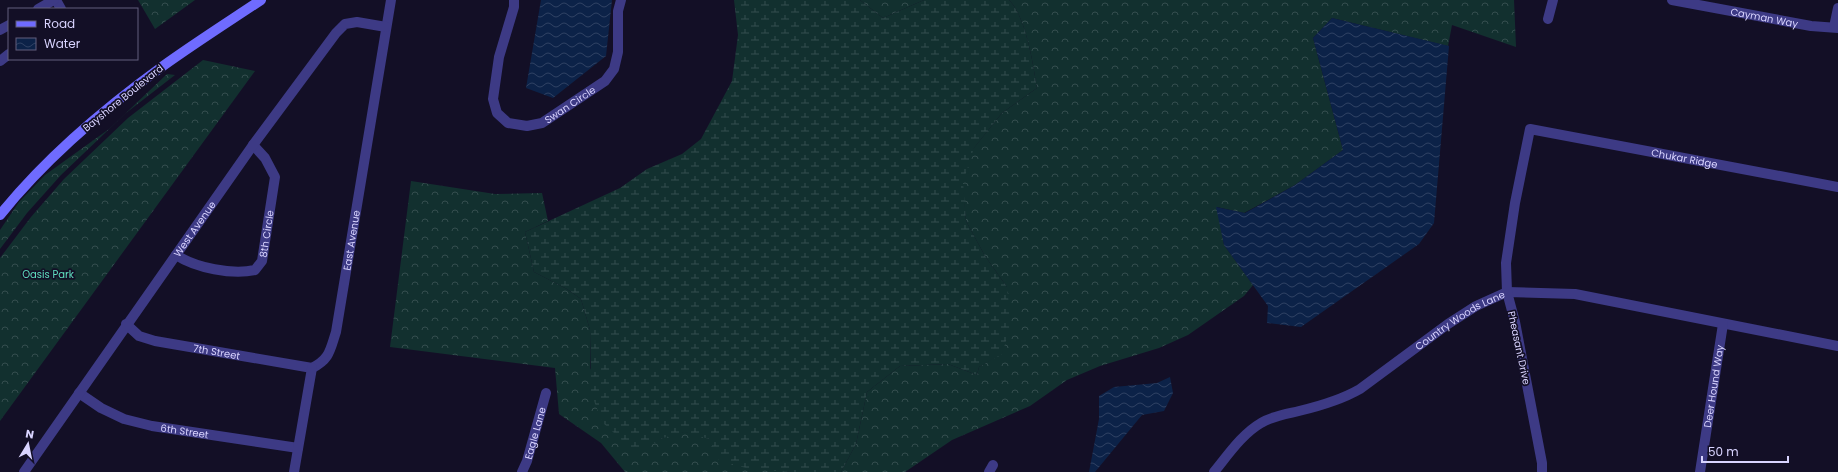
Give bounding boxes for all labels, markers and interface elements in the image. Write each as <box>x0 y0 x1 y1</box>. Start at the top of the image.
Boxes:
street label: Cayman Way <box>1729 4 1800 31</box>
legend <box>8 8 138 60</box>
text: Road <box>44 15 75 32</box>
text: Water <box>44 35 81 52</box>
street label: Bayshore Boulevard <box>80 61 166 135</box>
street label: Swan Circle <box>541 82 598 127</box>
street label: Chukar Ridge <box>1650 145 1719 172</box>
street label: West Avenue <box>170 198 219 260</box>
street label: 8th Circle <box>255 209 277 258</box>
street label: East Avenue <box>339 209 364 272</box>
park label: Oasis Park <box>22 267 75 282</box>
street label: Country Woods Lane <box>1412 287 1507 354</box>
street label: Pheasant Drive <box>1504 310 1534 386</box>
street label: 7th Street <box>192 340 242 363</box>
street label: Deer Hound Way <box>1700 343 1727 429</box>
street label: Eagle Lane <box>520 405 549 461</box>
street label: 6th Street <box>160 420 210 442</box>
north arrow <box>8 424 48 464</box>
text: N <box>24 426 35 443</box>
scale bar <box>1702 438 1788 464</box>
text: 50 m <box>1708 443 1739 460</box>

